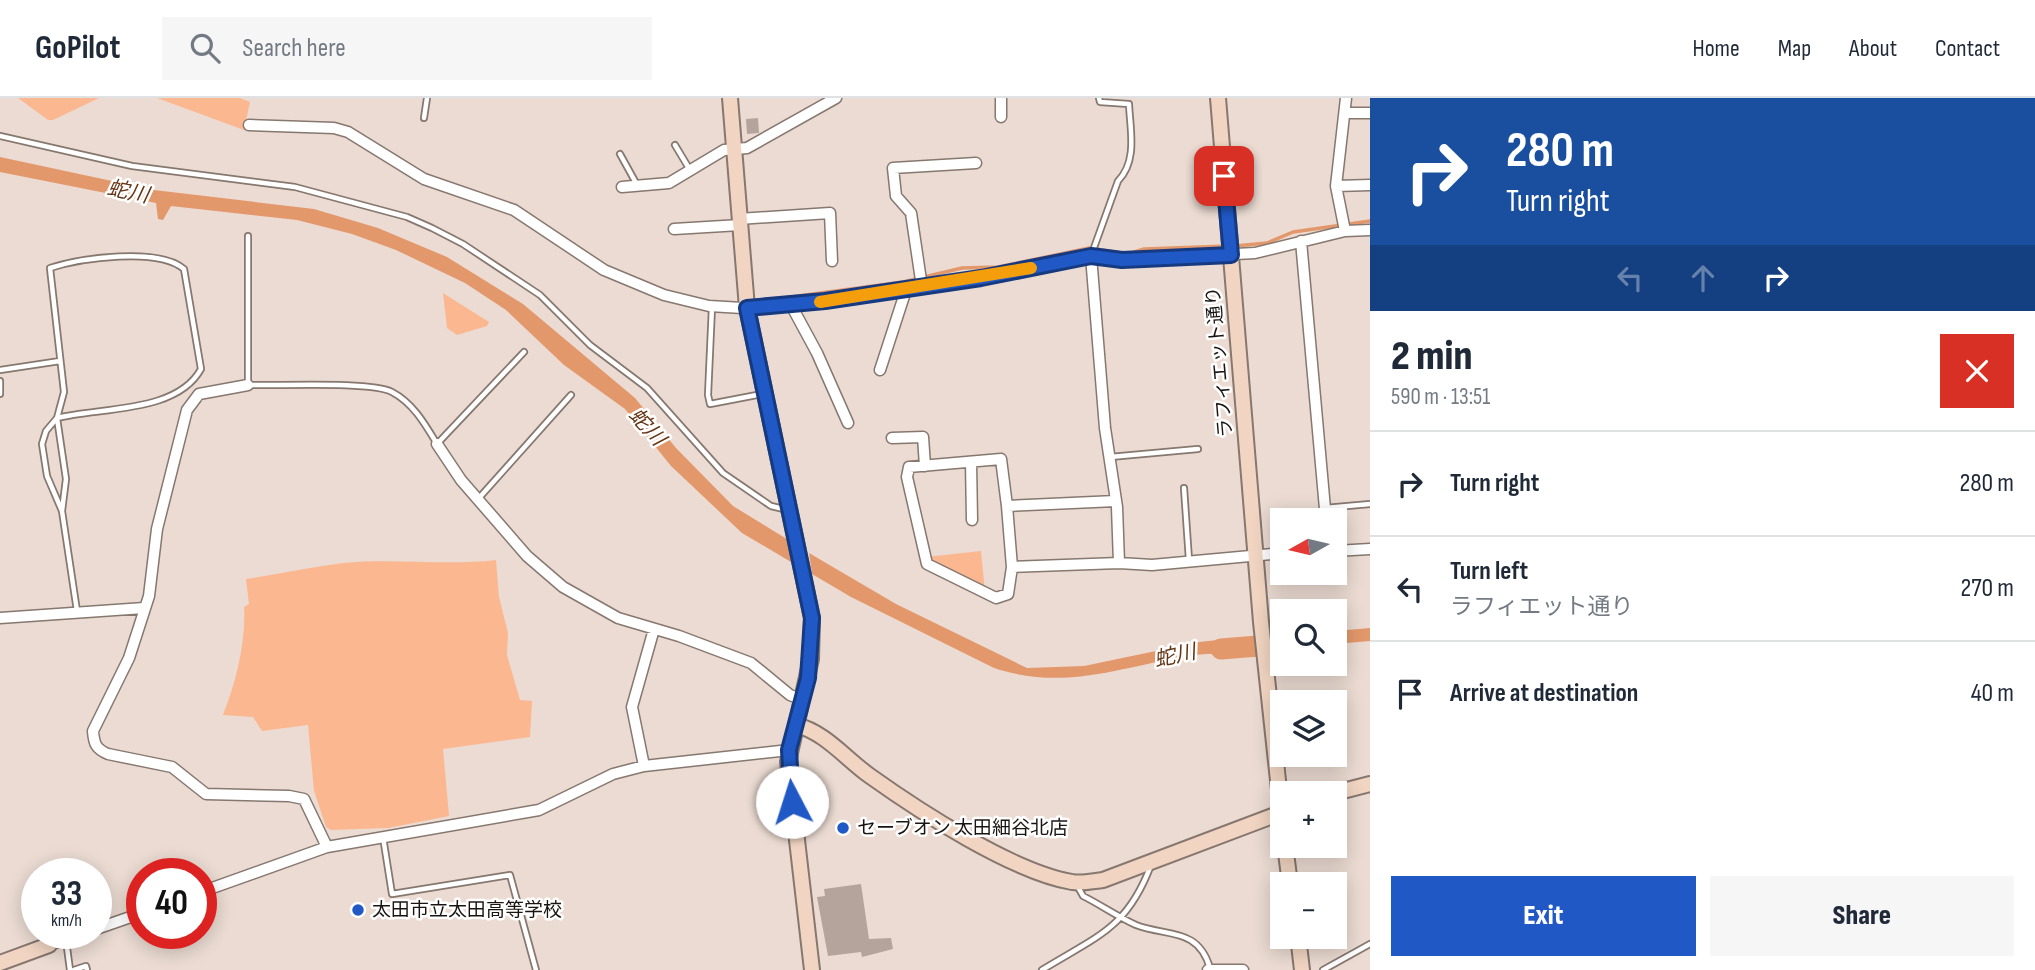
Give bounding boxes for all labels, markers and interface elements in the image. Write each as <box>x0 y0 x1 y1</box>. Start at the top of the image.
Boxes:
search box <box>162 17 652 80</box>
text: GoPilot <box>35 28 120 68</box>
icon: search <box>186 29 224 67</box>
text: Search here <box>242 33 346 64</box>
text: Home <box>1692 34 1740 63</box>
text: Map <box>1778 34 1811 63</box>
text: About <box>1849 34 1897 63</box>
text: Contact <box>1935 34 2000 63</box>
text: 280 m <box>1506 122 1614 181</box>
icon: right <box>1391 126 1482 217</box>
pin <box>1194 146 1254 206</box>
icon: arrive <box>1205 157 1243 195</box>
water label: 蛇川 <box>105 176 153 209</box>
text: Turn right <box>1506 182 1610 221</box>
icon: left <box>1611 259 1649 297</box>
icon: ahead <box>1684 259 1722 297</box>
icon: right <box>1757 259 1795 297</box>
street label: ラフィエット通り <box>1202 285 1238 439</box>
text: 2 min <box>1391 331 1472 382</box>
button: close <box>1940 334 2014 408</box>
text: 590 m · 13:51 <box>1391 383 1490 411</box>
water label: 蛇川 <box>624 403 672 452</box>
icon: right <box>1391 465 1429 503</box>
text: Turn right <box>1450 468 1539 499</box>
text: 280 m <box>1959 468 2014 499</box>
north arrow <box>1270 508 1348 584</box>
map controls <box>1270 508 1347 949</box>
text: Turn left <box>1450 556 1528 587</box>
icon: left <box>1391 570 1429 608</box>
text: 270 m <box>1961 573 2014 604</box>
text: ラフィエット通り <box>1450 593 1634 621</box>
button: search <box>1270 599 1347 676</box>
water label: 蛇川 <box>1152 639 1200 673</box>
icon: arrive <box>1391 675 1429 713</box>
text: Arrive at destination <box>1450 678 1638 709</box>
text: 40 m <box>1971 678 2014 709</box>
button: layers <box>1270 690 1347 767</box>
position arrow <box>755 765 829 839</box>
button: + <box>1270 781 1347 858</box>
place label: セーブオン 太田細谷北店 <box>857 817 1068 840</box>
marker: セーブオン 太田細谷北店 <box>835 820 851 836</box>
speed limit sign: 40 <box>126 858 217 949</box>
button: − <box>1270 872 1347 949</box>
text: 33 <box>51 873 82 916</box>
button: Exit <box>1391 876 1696 956</box>
button: Share <box>1710 876 2014 956</box>
place label: 太田市立太田高等学校 <box>372 899 562 922</box>
marker: 太田市立太田高等学校 <box>350 902 366 918</box>
text: km/h <box>51 910 82 931</box>

